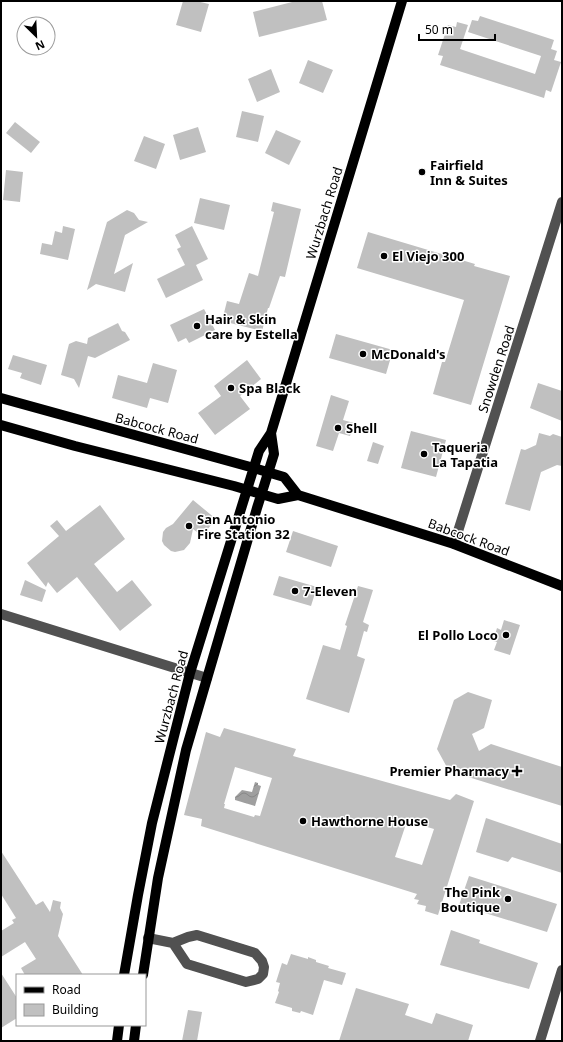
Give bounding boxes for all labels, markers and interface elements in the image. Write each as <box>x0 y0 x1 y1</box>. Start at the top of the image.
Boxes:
north arrow <box>16 16 56 56</box>
scale bar <box>419 16 495 42</box>
text: 50 m <box>425 21 453 38</box>
text: N <box>33 37 47 54</box>
place label: Fairfield Inn & Suites <box>430 156 508 189</box>
street label: Wurzbach Road <box>301 165 347 261</box>
marker: Fairfield Inn & Suites <box>417 167 427 177</box>
place label: El Viejo 300 <box>392 247 464 265</box>
marker: El Viejo 300 <box>379 251 389 261</box>
place label: Hair & Skin care by Estella <box>205 310 298 343</box>
marker: Hair & Skin care by Estella <box>192 321 202 331</box>
street label: Snowden Road <box>473 323 519 415</box>
place label: McDonald's <box>371 345 446 363</box>
marker: McDonald's <box>358 349 368 359</box>
place label: Spa Black <box>239 379 302 397</box>
marker: Spa Black <box>226 383 236 393</box>
street label: Babcock Road <box>113 408 201 448</box>
place label: Shell <box>346 419 377 437</box>
marker: Shell <box>333 423 343 433</box>
place label: Taqueria La Tapatia <box>432 438 498 471</box>
marker: Taqueria La Tapatia <box>419 449 429 459</box>
place label: San Antonio Fire Station 32 <box>197 510 290 543</box>
street label: Babcock Road <box>426 514 512 560</box>
marker: San Antonio Fire Station 32 <box>184 521 194 531</box>
place label: 7-Eleven <box>303 582 357 600</box>
marker: 7-Eleven <box>290 586 300 596</box>
place label: El Pollo Loco <box>418 626 498 644</box>
marker: El Pollo Loco <box>501 630 511 640</box>
street label: Wurzbach Road <box>150 648 192 746</box>
place label: Premier Pharmacy <box>389 762 510 780</box>
marker: Premier Pharmacy <box>512 766 522 776</box>
place label: Hawthorne House <box>311 812 429 830</box>
marker: Hawthorne House <box>298 816 308 826</box>
place label: The Pink Boutique <box>441 883 501 916</box>
marker: The Pink Boutique <box>503 894 513 904</box>
legend <box>16 974 146 1026</box>
text: Road <box>52 981 81 998</box>
text: Building <box>52 1001 99 1018</box>

